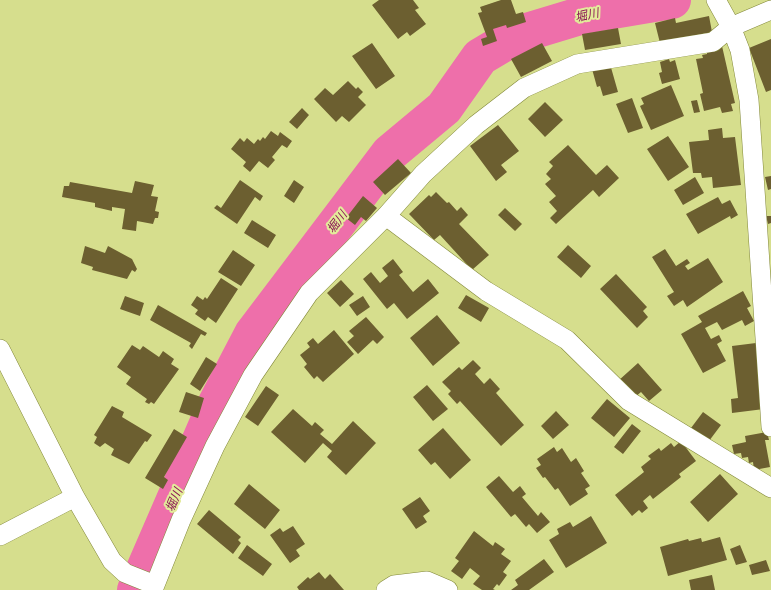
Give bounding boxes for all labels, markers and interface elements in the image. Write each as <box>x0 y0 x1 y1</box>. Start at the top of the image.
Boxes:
water label: 堀川 <box>574 5 600 25</box>
water label: 堀川 <box>324 208 350 236</box>
water label: 堀川 <box>163 486 185 514</box>

